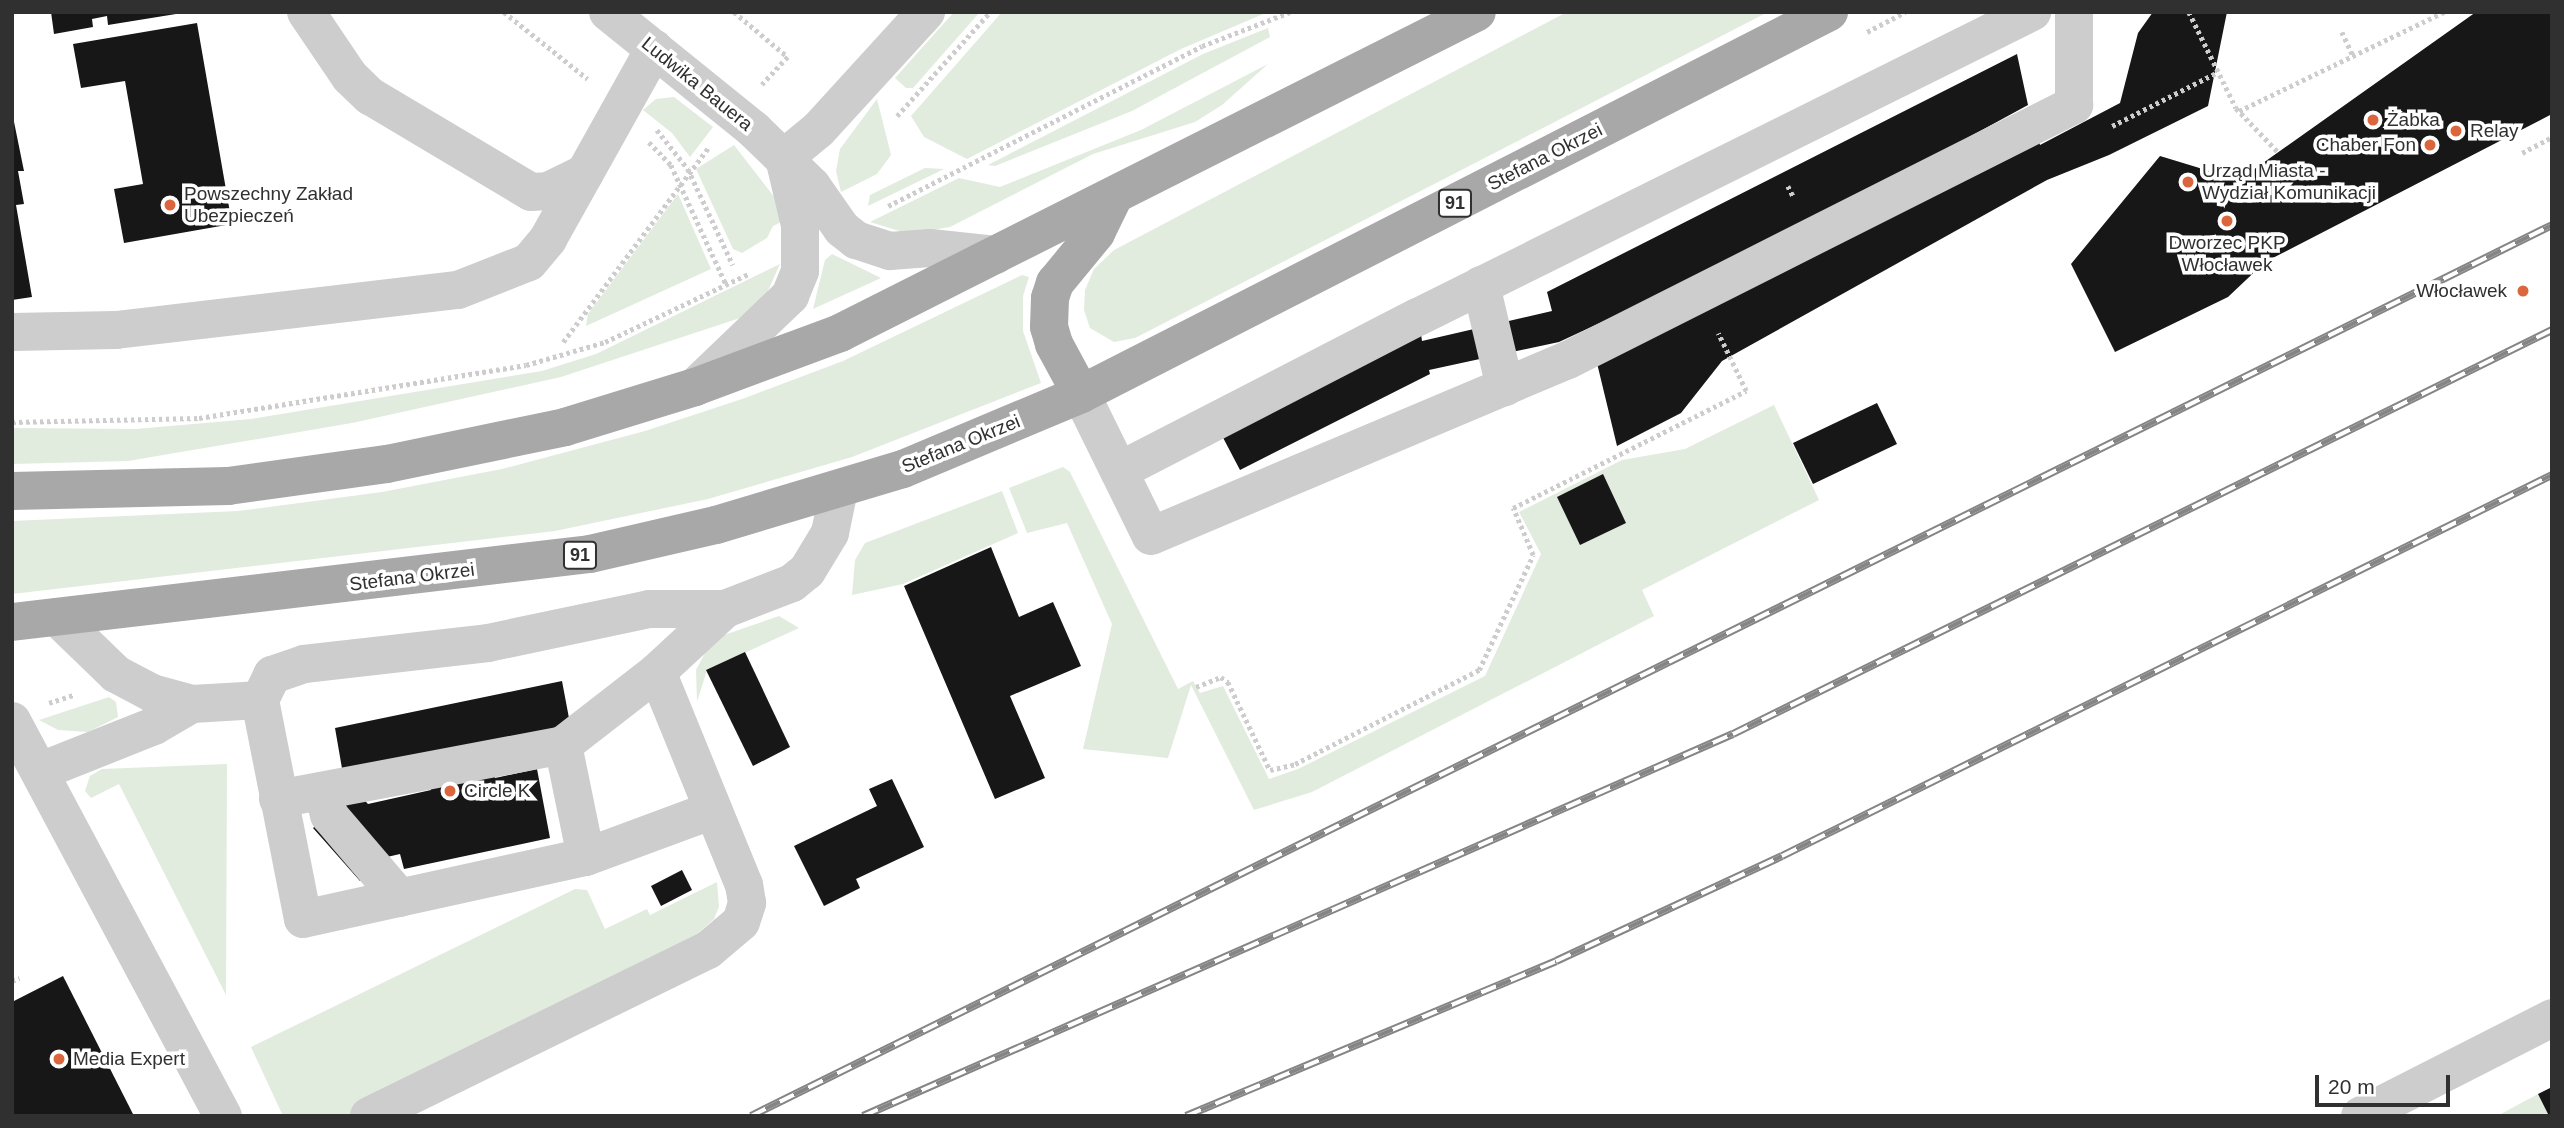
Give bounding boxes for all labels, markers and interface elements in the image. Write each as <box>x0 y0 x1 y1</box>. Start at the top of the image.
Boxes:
street label: Ludwika Bauera <box>637 32 757 136</box>
place label: Żabka <box>2387 109 2440 131</box>
marker: Żabka <box>2365 112 2381 128</box>
street label: Stefana Okrzei <box>1484 118 1606 196</box>
place label: Relay <box>2470 120 2519 142</box>
marker: Relay <box>2448 123 2464 139</box>
place label: Chaber Fon <box>2316 134 2416 156</box>
marker: Chaber Fon <box>2422 137 2438 153</box>
place label: Urząd Miasta - Wydział Komunikacji <box>2202 160 2376 204</box>
marker: Urząd Miasta - Wydział Komunikacji <box>2180 174 2196 190</box>
place label: Powszechny Zakład Ubezpieczeń <box>184 183 353 227</box>
road number: 91 <box>1438 188 1472 218</box>
marker: Powszechny Zakład Ubezpieczeń <box>162 197 178 213</box>
marker: Dworzec PKP Włocławek <box>2219 213 2235 229</box>
place label: Dworzec PKP Włocławek <box>2168 232 2286 276</box>
place label: Włocławek <box>2416 280 2507 302</box>
marker: Włocławek <box>2513 281 2533 301</box>
street label: Stefana Okrzei <box>898 410 1024 478</box>
road number: 91 <box>562 540 598 570</box>
street label: Stefana Okrzei <box>348 558 476 596</box>
place label: Circle K <box>464 780 531 802</box>
marker: Circle K <box>442 783 458 799</box>
place label: Media Expert <box>73 1048 185 1070</box>
marker: Media Expert <box>51 1051 67 1067</box>
scale bar <box>2319 1062 2454 1106</box>
text: 20 m <box>2328 1075 2375 1098</box>

